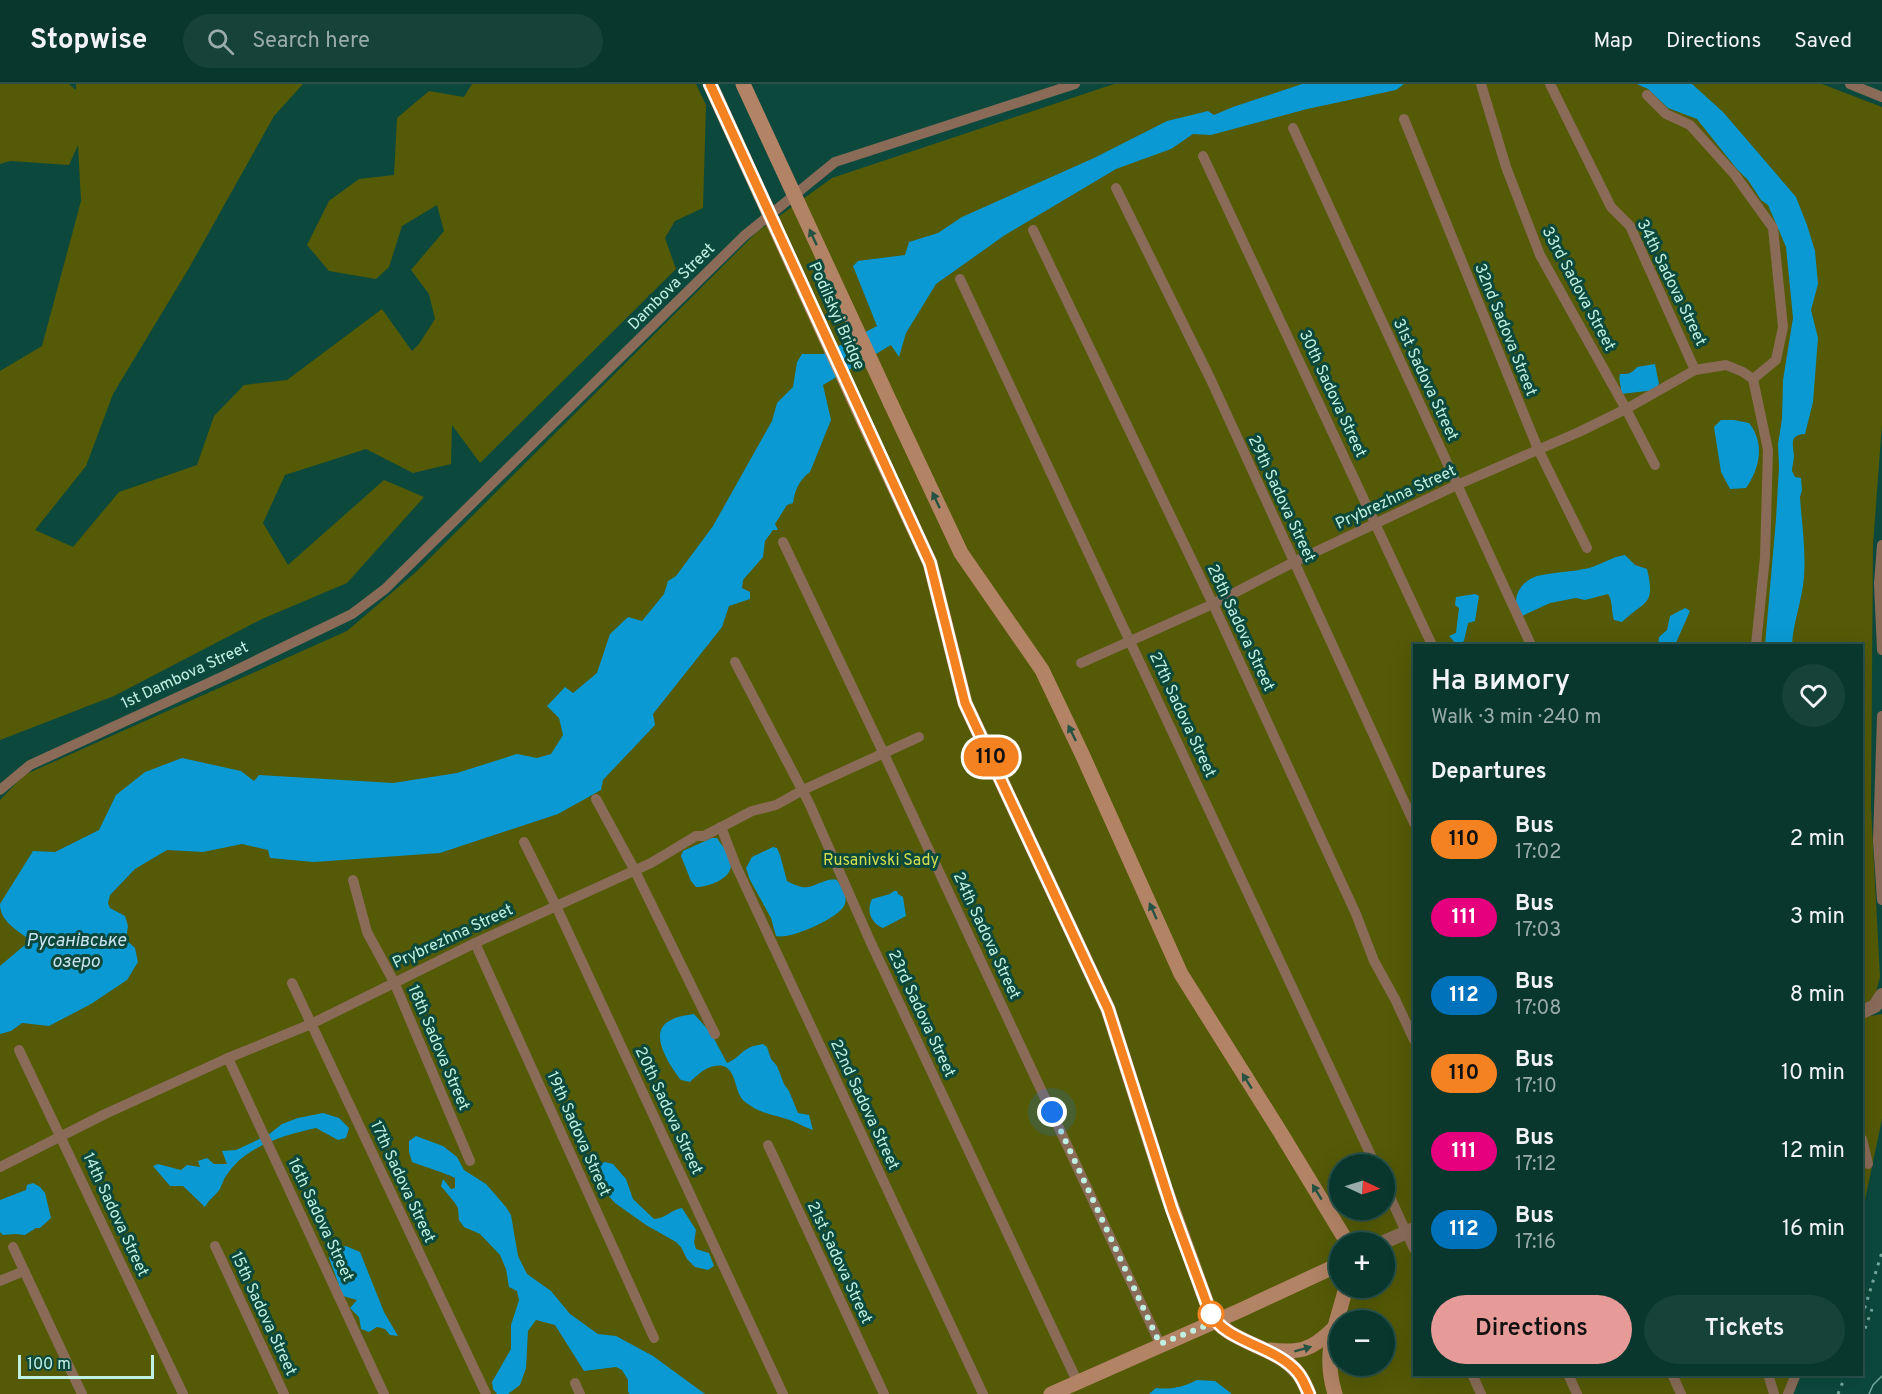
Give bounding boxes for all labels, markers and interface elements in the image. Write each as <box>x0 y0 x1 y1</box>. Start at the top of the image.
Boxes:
search box <box>183 14 603 68</box>
text: Stopwise <box>30 23 147 59</box>
icon: search <box>204 25 237 58</box>
text: Search here <box>252 28 370 55</box>
text: Map <box>1593 28 1633 55</box>
text: Directions <box>1666 28 1761 55</box>
text: Saved <box>1794 28 1852 55</box>
street label: 34th Sadova Street <box>1632 216 1710 350</box>
street label: 33rd Sadova Street <box>1537 223 1619 355</box>
one-way arrow <box>809 228 818 245</box>
street label: Dambova Street <box>624 239 720 335</box>
street label: Podilskyi Bridge <box>803 259 869 373</box>
street label: 32nd Sadova Street <box>1469 261 1541 399</box>
street label: 31st Sadova Street <box>1388 316 1462 444</box>
street label: 30th Sadova Street <box>1294 327 1370 461</box>
street label: 29th Sadova Street <box>1243 432 1319 566</box>
street label: Prybrezhna Street <box>1333 461 1459 535</box>
one-way arrow <box>931 492 940 509</box>
street label: 28th Sadova Street <box>1202 561 1278 695</box>
street label: 1st Dambova Street <box>118 638 252 714</box>
street label: 27th Sadova Street <box>1144 649 1220 781</box>
text: На вимогу <box>1431 664 1570 700</box>
button: heart <box>1782 664 1845 727</box>
text: Walk · 3 min · 240 m <box>1431 705 1601 731</box>
one-way arrow <box>1068 724 1078 742</box>
line badge: 110 <box>956 738 1026 776</box>
text: 110 <box>976 744 1006 771</box>
text: Departures <box>1431 759 1547 786</box>
text: Bus <box>1515 813 1554 840</box>
text: 110 <box>1449 826 1479 853</box>
text: 2 min <box>1790 826 1845 853</box>
text: 17:02 <box>1515 840 1562 866</box>
park label: Rusanivski Sady <box>823 851 939 871</box>
street label: 24th Sadova Street <box>948 869 1024 1003</box>
text: Bus <box>1515 891 1554 918</box>
street label: Prybrezhna Street <box>390 900 516 974</box>
one-way arrow <box>1148 902 1157 919</box>
text: 111 <box>1451 904 1477 931</box>
text: 3 min <box>1790 904 1845 931</box>
text: 17:03 <box>1515 918 1561 944</box>
water label: Русанівське озеро <box>26 930 127 974</box>
street label: 23rd Sadova Street <box>883 947 959 1081</box>
text: Bus <box>1515 969 1554 996</box>
street label: 18th Sadova Street <box>403 982 473 1114</box>
text: 112 <box>1449 982 1479 1009</box>
text: 8 min <box>1790 982 1845 1009</box>
text: 17:08 <box>1515 996 1562 1022</box>
street label: 22nd Sadova Street <box>825 1037 903 1173</box>
street label: 20th Sadova Street <box>630 1044 706 1178</box>
text: Bus <box>1515 1047 1554 1074</box>
text: 110 <box>1449 1060 1479 1087</box>
text: 10 min <box>1781 1060 1845 1087</box>
street label: 19th Sadova Street <box>542 1069 614 1199</box>
one-way arrow <box>1242 1073 1253 1089</box>
text: 17:10 <box>1515 1074 1557 1100</box>
your location <box>1037 1097 1067 1127</box>
street label: 17th Sadova Street <box>365 1118 439 1246</box>
text: Bus <box>1515 1125 1554 1152</box>
text: 111 <box>1451 1138 1477 1165</box>
text: 12 min <box>1782 1138 1845 1165</box>
street label: 14th Sadova Street <box>78 1150 152 1280</box>
text: 17:12 <box>1515 1152 1556 1178</box>
north arrow <box>1329 1154 1395 1220</box>
map controls <box>1329 1154 1395 1376</box>
street label: 16th Sadova Street <box>283 1155 357 1285</box>
one-way arrow <box>1311 1184 1322 1200</box>
street label: 21st Sadova Street <box>802 1199 876 1327</box>
text: Bus <box>1515 1203 1554 1230</box>
text: 112 <box>1449 1216 1479 1243</box>
text: 16 min <box>1782 1216 1845 1243</box>
text: 17:16 <box>1515 1230 1556 1256</box>
button: + <box>1329 1232 1395 1298</box>
street label: 15th Sadova Street <box>225 1249 301 1379</box>
button: Directions <box>1431 1295 1632 1364</box>
button: Tickets <box>1644 1295 1845 1364</box>
unlabelled marker <box>1198 1301 1224 1327</box>
button: − <box>1329 1310 1395 1376</box>
one-way arrow <box>1294 1343 1312 1353</box>
scale bar <box>18 1352 154 1380</box>
text: 100 m <box>27 1355 71 1375</box>

